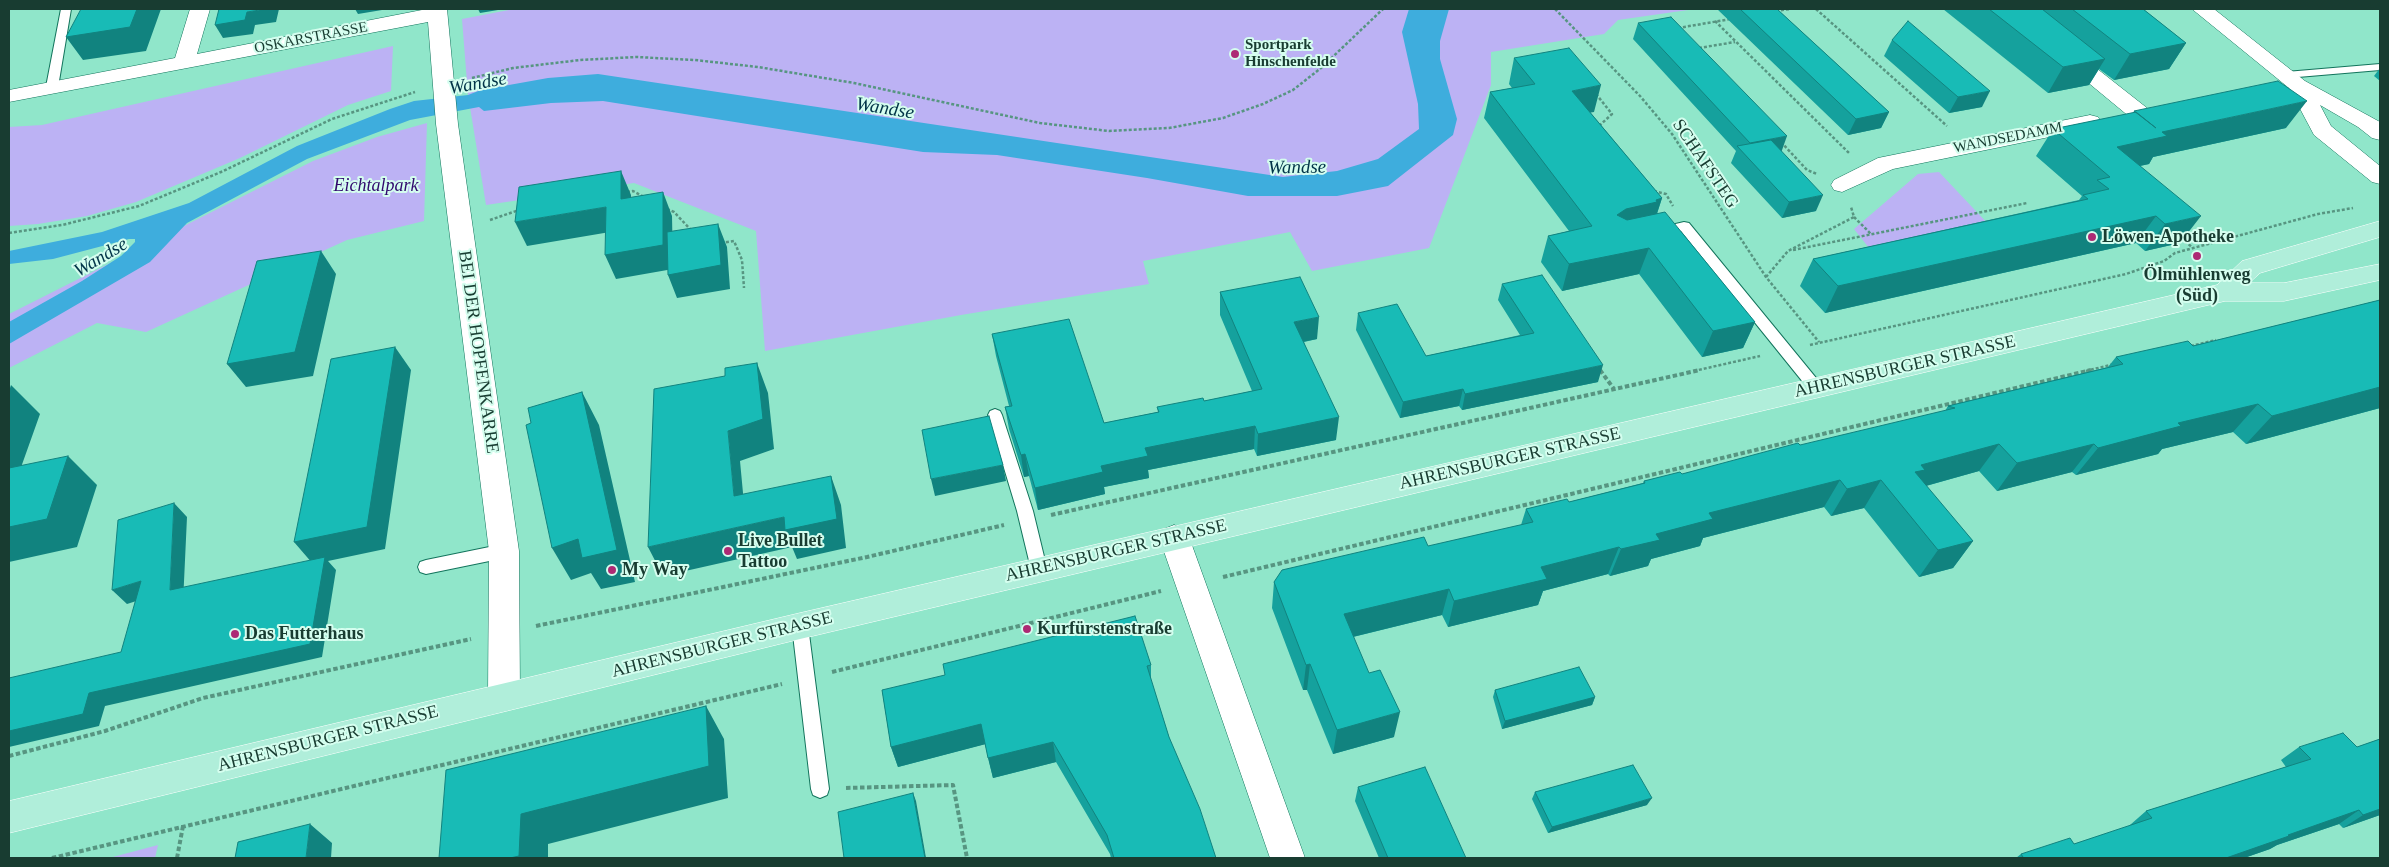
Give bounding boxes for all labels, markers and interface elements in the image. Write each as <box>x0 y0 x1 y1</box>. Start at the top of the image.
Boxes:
street label: OSKARSTRASSE <box>253 18 369 58</box>
place label: Sportpark Hinschenfelde <box>1245 36 1336 71</box>
marker: Sportpark Hinschenfelde <box>1229 48 1241 60</box>
water label: Wandse <box>447 68 509 100</box>
water label: Wandse <box>854 93 916 125</box>
street label: SCHAFSTEG <box>1667 115 1743 213</box>
street label: WANDSEDAMM <box>1952 119 2064 157</box>
water label: Wandse <box>1268 156 1326 180</box>
park label: Eichtalpark <box>334 175 418 197</box>
place label: Löwen-Apotheke <box>2102 226 2234 248</box>
marker: Löwen-Apotheke <box>2086 231 2098 243</box>
water label: Wandse <box>70 233 132 283</box>
street label: BEI DER HOPFENKARRE <box>453 249 503 455</box>
marker: Ölmühlenweg (Süd) <box>2191 250 2203 262</box>
place label: Ölmühlenweg (Süd) <box>2143 264 2251 306</box>
street label: AHRENSBURGER STRASSE <box>1792 331 2018 403</box>
street label: AHRENSBURGER STRASSE <box>1397 423 1623 495</box>
street label: AHRENSBURGER STRASSE <box>1003 515 1229 587</box>
place label: Live Bullet Tattoo <box>738 530 822 572</box>
marker: Live Bullet Tattoo <box>722 545 734 557</box>
place label: My Way <box>622 559 687 581</box>
marker: My Way <box>606 564 618 576</box>
street label: AHRENSBURGER STRASSE <box>609 607 835 683</box>
place label: Kurfürstenstraße <box>1037 618 1172 640</box>
place label: Das Futterhaus <box>245 623 364 645</box>
marker: Kurfürstenstraße <box>1021 623 1033 635</box>
marker: Das Futterhaus <box>229 628 241 640</box>
street label: AHRENSBURGER STRASSE <box>215 701 441 777</box>

